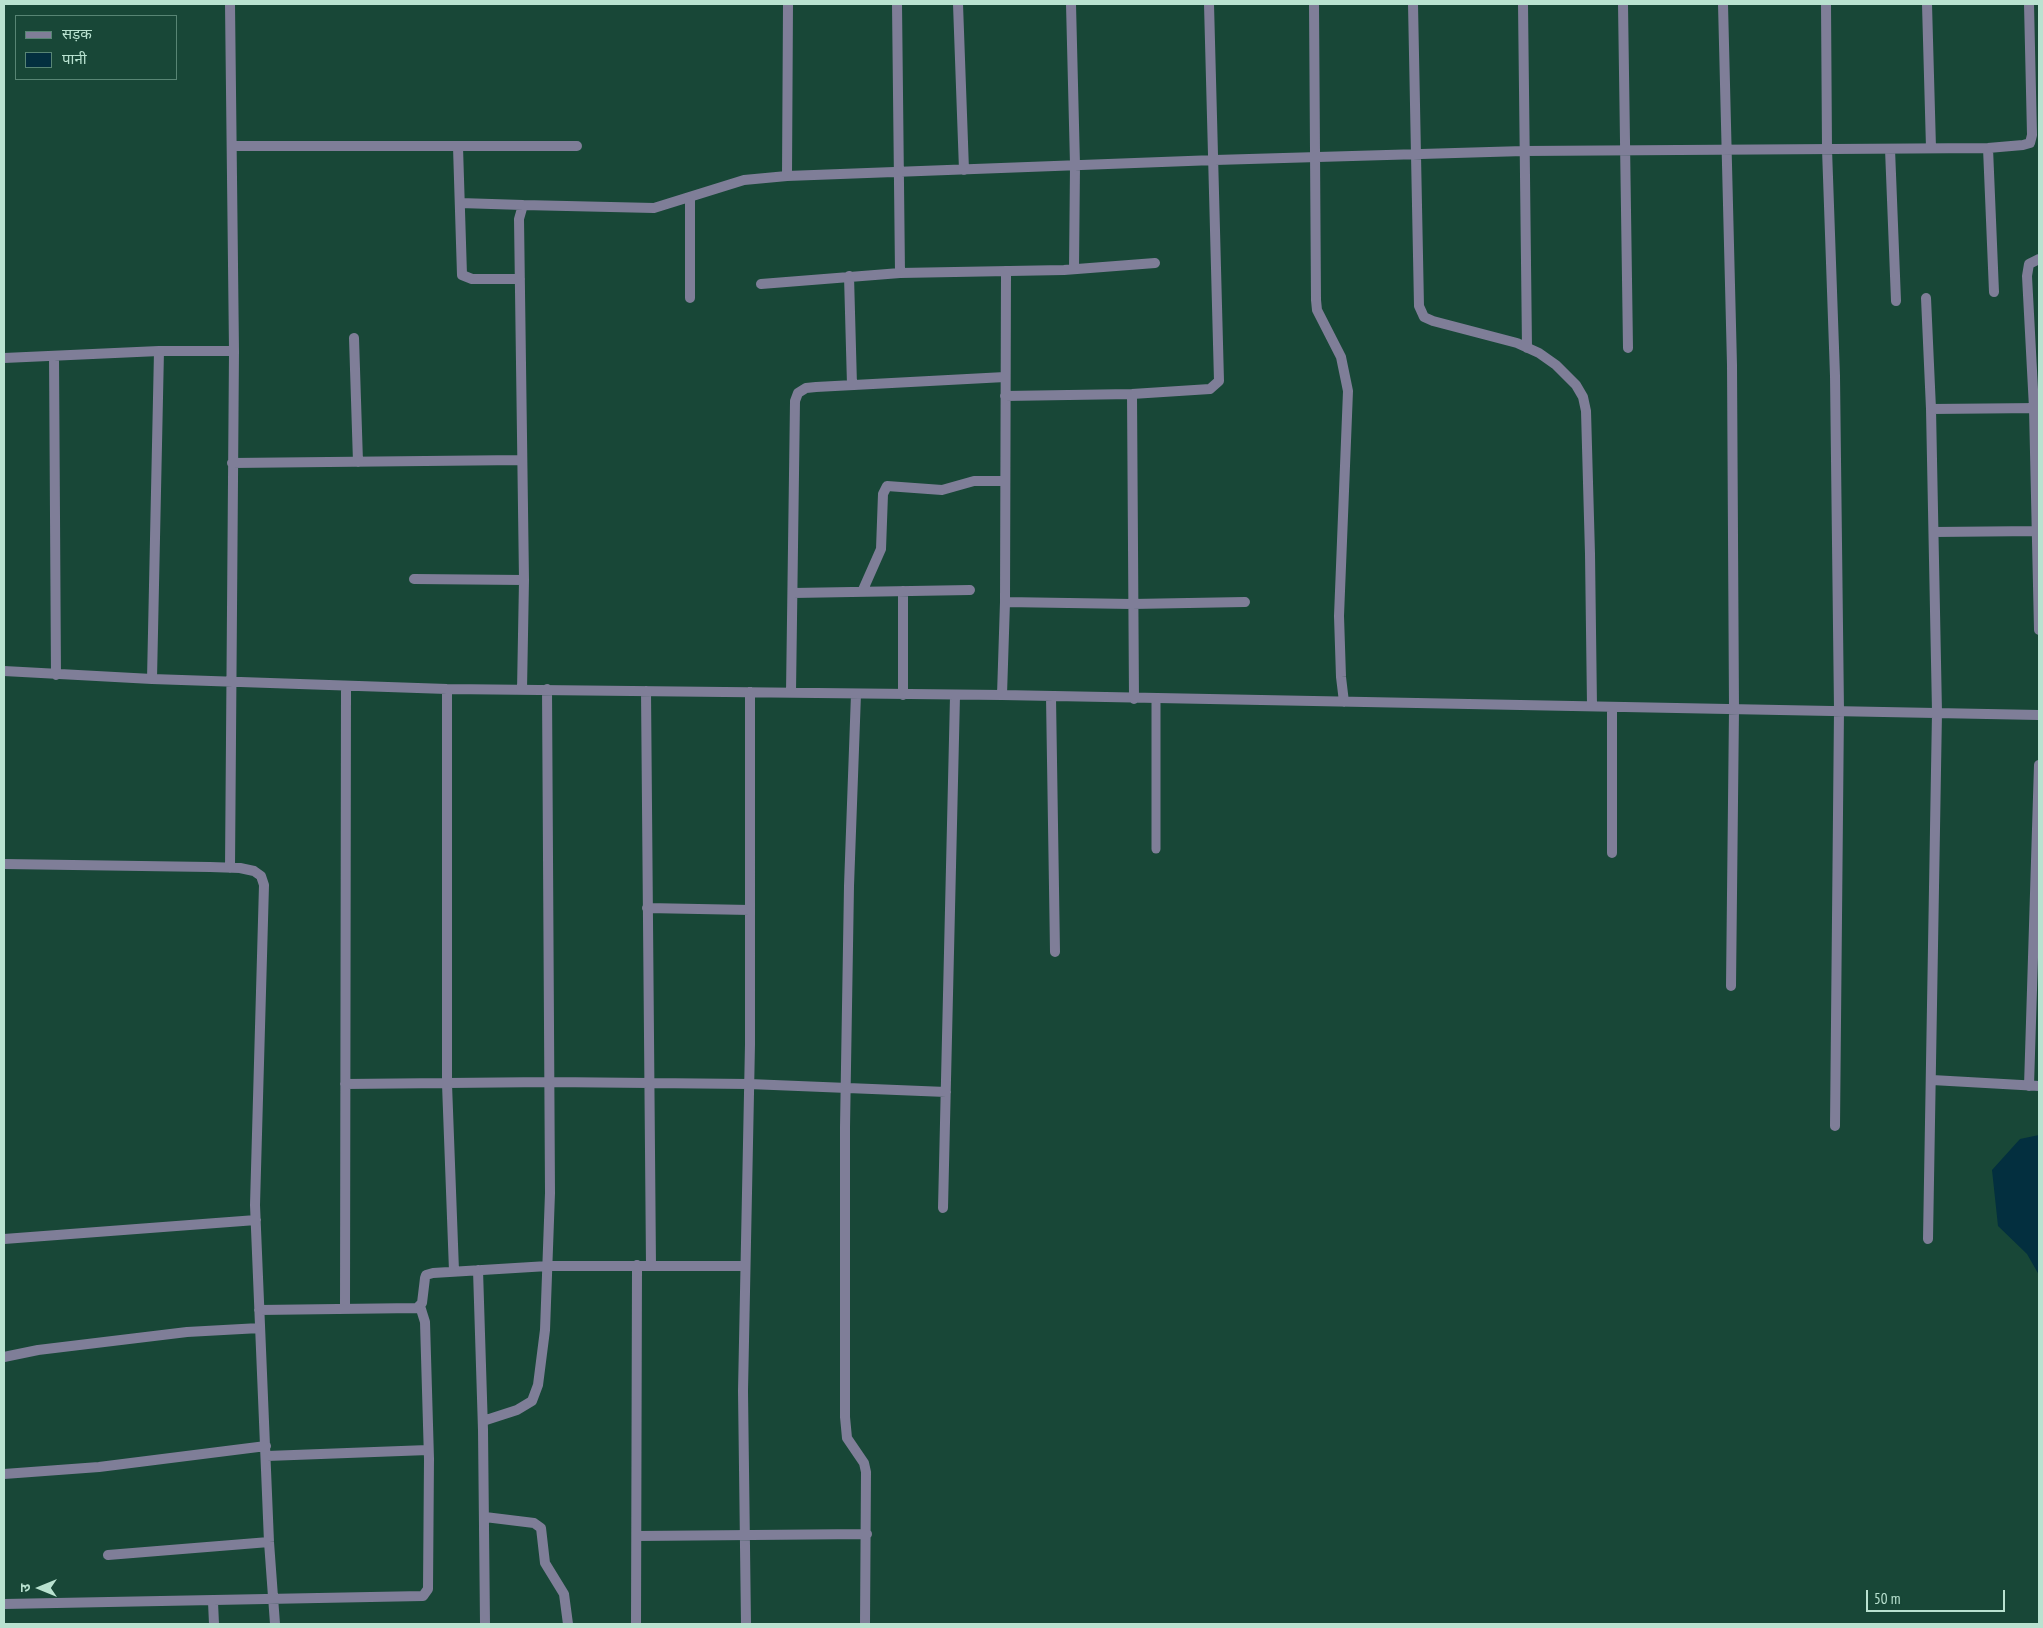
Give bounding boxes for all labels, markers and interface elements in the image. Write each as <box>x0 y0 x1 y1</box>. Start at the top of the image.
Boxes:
legend <box>15 15 178 80</box>
text: सड़क <box>62 24 92 43</box>
text: पानी <box>62 49 87 68</box>
north arrow <box>15 1563 65 1613</box>
scale bar <box>1868 1580 2007 1612</box>
text: उ <box>16 1584 34 1592</box>
text: 50 m <box>1874 1589 1900 1608</box>

